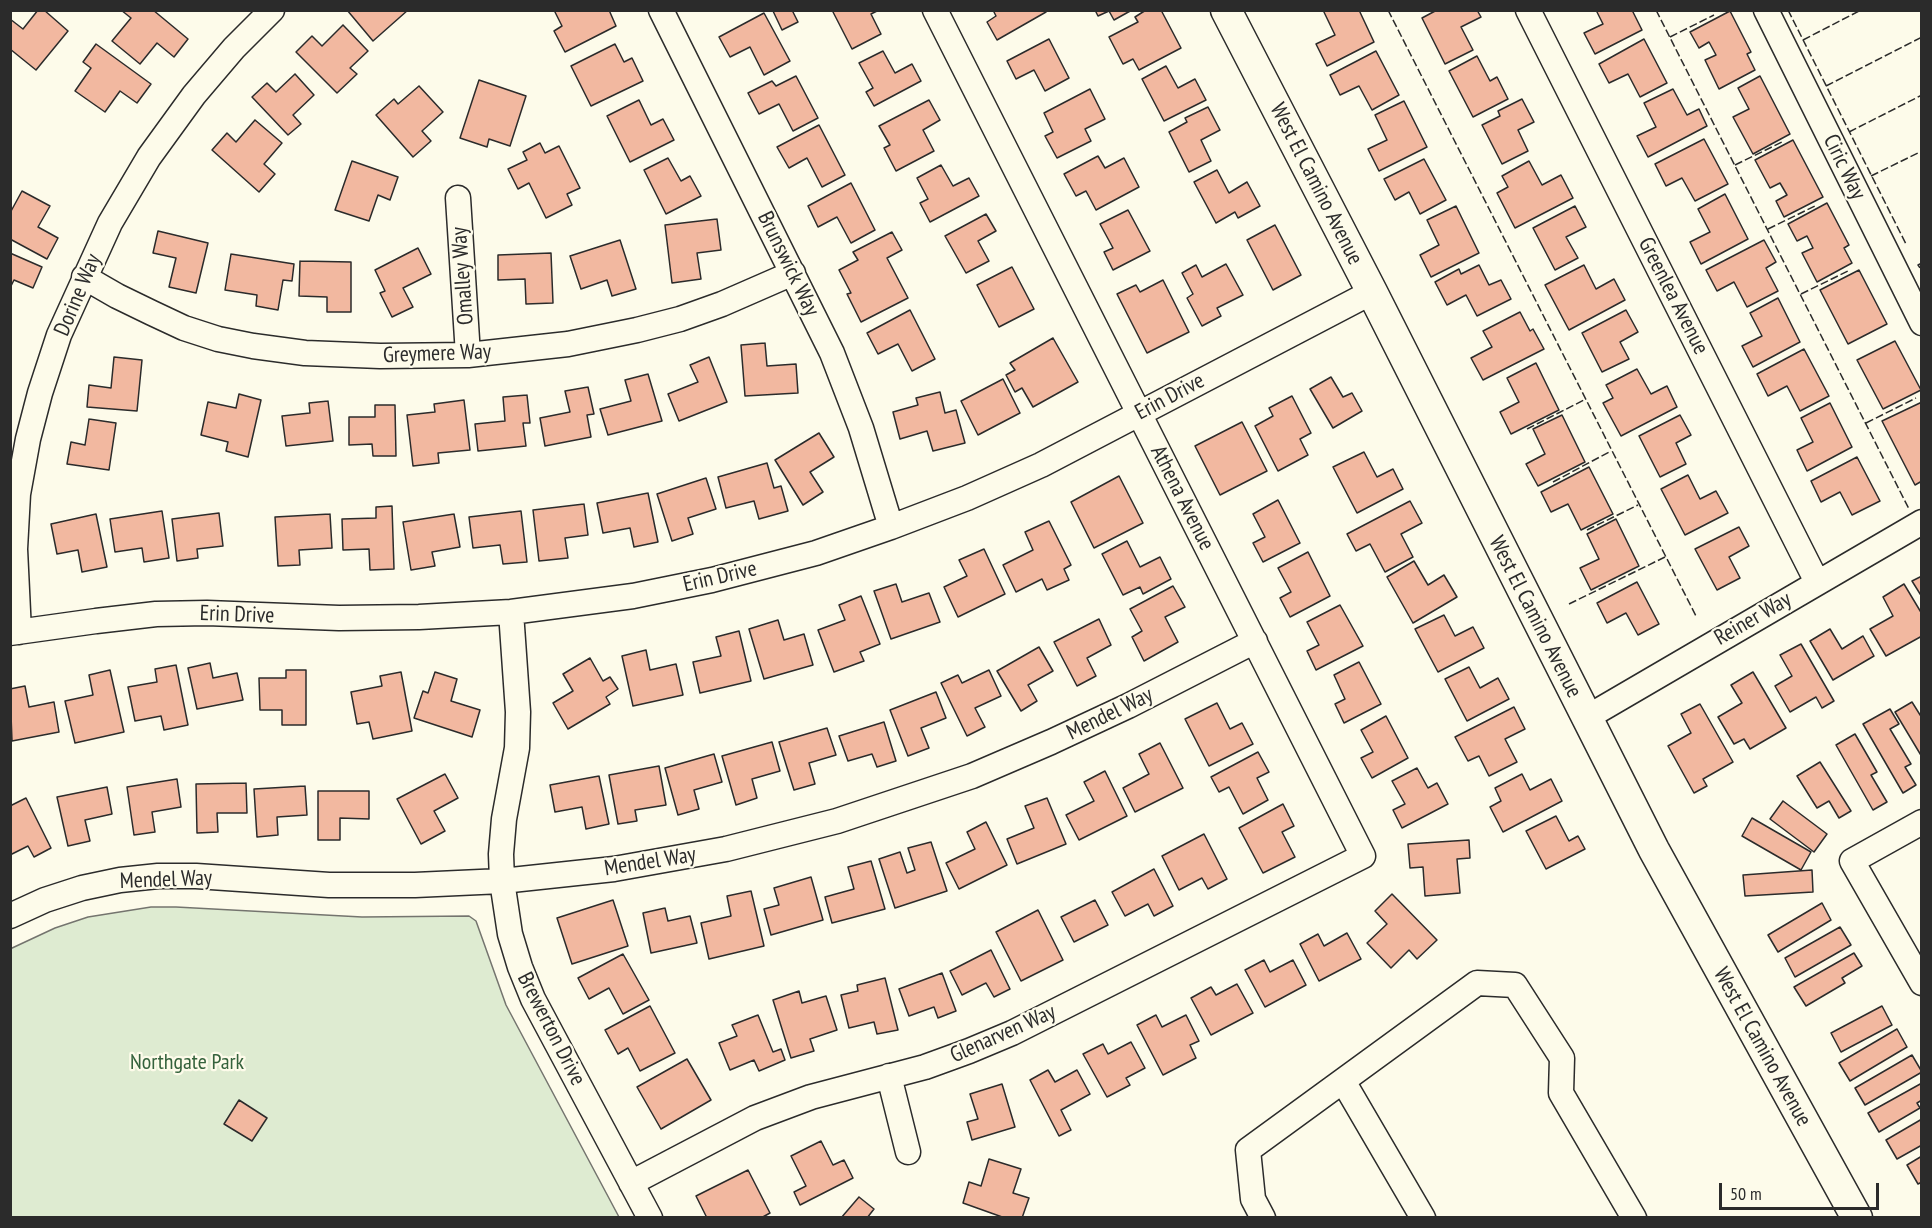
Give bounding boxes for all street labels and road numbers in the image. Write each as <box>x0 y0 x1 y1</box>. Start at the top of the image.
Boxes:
street label: West El Camino Avenue <box>1264 99 1368 269</box>
street label: Ciric Way <box>1817 130 1871 204</box>
street label: Brunswick Way <box>751 207 825 321</box>
street label: Omalley Way <box>446 226 480 326</box>
street label: Greenlea Avenue <box>1632 233 1714 359</box>
street label: Dorine Way <box>49 250 107 340</box>
street label: Greymere Way <box>383 339 491 369</box>
street label: Erin Drive <box>1131 368 1209 426</box>
street label: Athena Avenue <box>1144 441 1220 555</box>
street label: West El Camino Avenue <box>1483 532 1587 702</box>
street label: Erin Drive <box>681 556 759 598</box>
street label: Reiner Way <box>1710 587 1796 651</box>
street label: Erin Drive <box>199 601 275 629</box>
street label: Mendel Way <box>1063 682 1157 746</box>
street label: Mendel Way <box>602 842 698 882</box>
street label: Mendel Way <box>119 865 213 895</box>
street label: West El Camino Avenue <box>1707 963 1817 1131</box>
street label: Brewerton Drive <box>511 968 591 1090</box>
street label: Glenarven Way <box>946 999 1060 1069</box>

